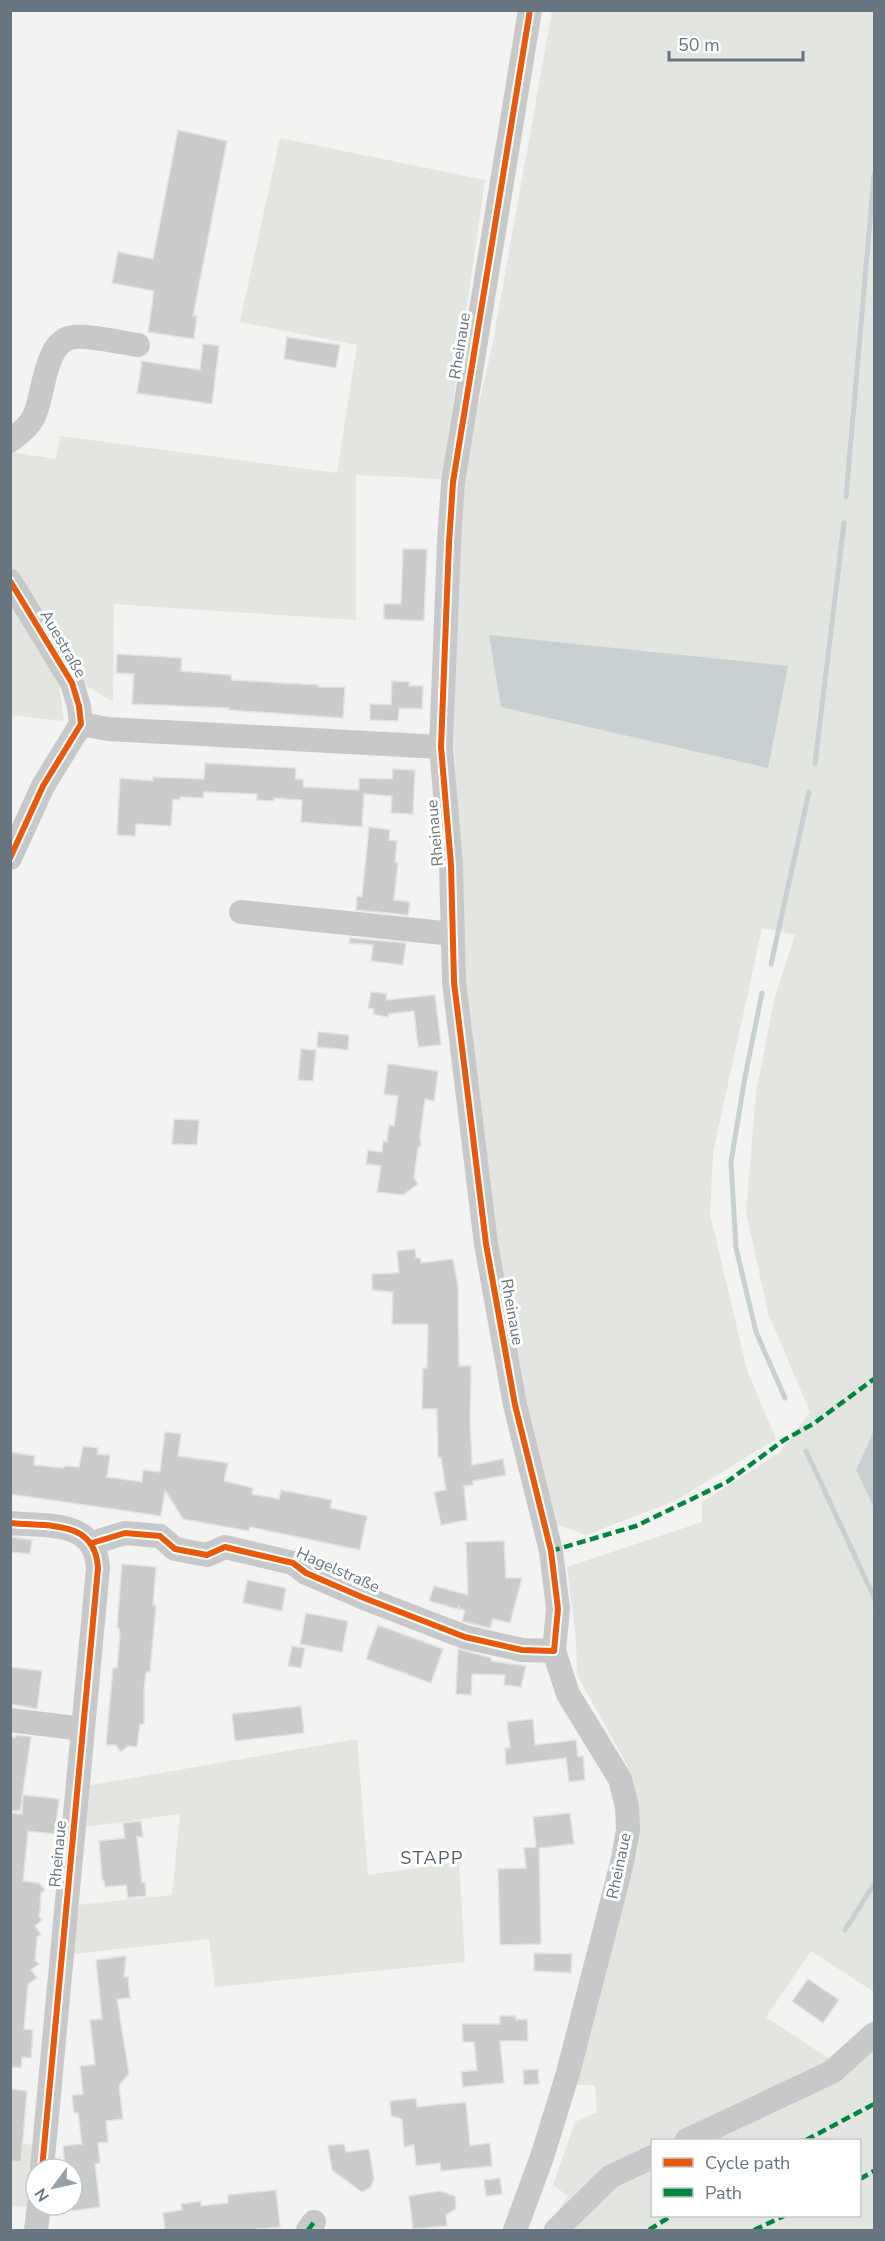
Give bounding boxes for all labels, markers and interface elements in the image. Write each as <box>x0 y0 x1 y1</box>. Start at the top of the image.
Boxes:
scale bar <box>669 24 802 62</box>
text: 50 m <box>678 33 720 57</box>
street label: Rheinaue <box>444 311 476 381</box>
street label: Auestraße <box>35 606 91 682</box>
street label: Rheinaue <box>421 799 449 867</box>
street label: Rheinaue <box>495 1277 529 1347</box>
street label: Hagelstraße <box>293 1542 383 1598</box>
street label: Rheinaue <box>44 1820 72 1888</box>
street label: Rheinaue <box>601 1831 637 1901</box>
district label: STAPP <box>400 1846 464 1870</box>
legend <box>651 2139 861 2217</box>
text: Cycle path <box>705 2151 790 2175</box>
north arrow <box>24 2157 84 2217</box>
text: Path <box>705 2181 742 2205</box>
text: N <box>30 2184 55 2206</box>

